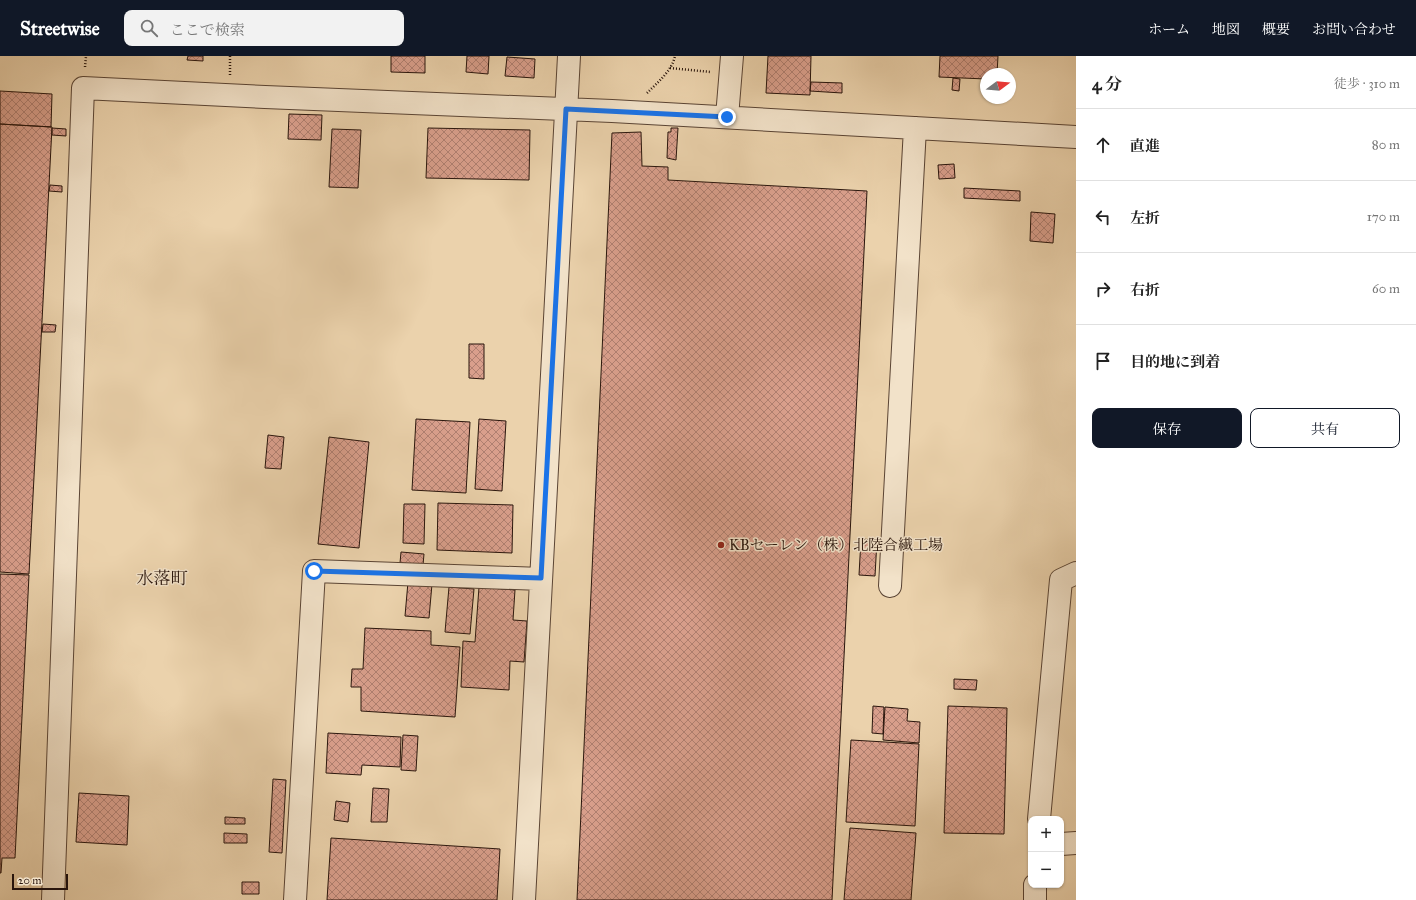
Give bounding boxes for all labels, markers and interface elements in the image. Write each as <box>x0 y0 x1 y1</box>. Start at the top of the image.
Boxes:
search box <box>124 10 404 46</box>
text: Streetwise <box>20 17 100 40</box>
icon: search <box>138 17 160 39</box>
text: ここで検索 <box>170 21 245 39</box>
text: ホーム <box>1148 21 1190 38</box>
text: 地図 <box>1212 21 1240 38</box>
text: 概要 <box>1262 21 1290 38</box>
text: お問い合わせ <box>1312 21 1396 38</box>
north arrow <box>980 68 1016 104</box>
text: 4 分 <box>1092 74 1122 95</box>
text: 徒歩 · 310 m <box>1334 76 1400 92</box>
route end <box>718 108 736 126</box>
icon: ahead <box>1092 134 1114 156</box>
text: 直進 <box>1130 137 1160 155</box>
text: 80 m <box>1372 137 1400 153</box>
icon: left <box>1092 206 1114 228</box>
text: 左折 <box>1130 209 1160 227</box>
text: 170 m <box>1367 209 1400 225</box>
icon: right <box>1092 278 1114 300</box>
text: 右折 <box>1130 281 1160 299</box>
text: 60 m <box>1372 281 1400 297</box>
icon: arrive <box>1092 350 1114 372</box>
text: 目的地に到着 <box>1130 353 1220 371</box>
button: 保存 <box>1092 408 1242 448</box>
button: 共有 <box>1250 408 1400 448</box>
place label: KBセーレン（株）北陸合繊工場 <box>729 536 943 554</box>
marker: KBセーレン（株）北陸合繊工場 <box>716 540 726 550</box>
route start <box>305 562 323 580</box>
district label: 水落町 <box>137 568 188 589</box>
map controls <box>1028 816 1064 888</box>
button: + <box>1028 816 1064 852</box>
button: − <box>1028 852 1064 888</box>
scale bar <box>12 872 68 891</box>
text: 20 m <box>18 874 41 887</box>

